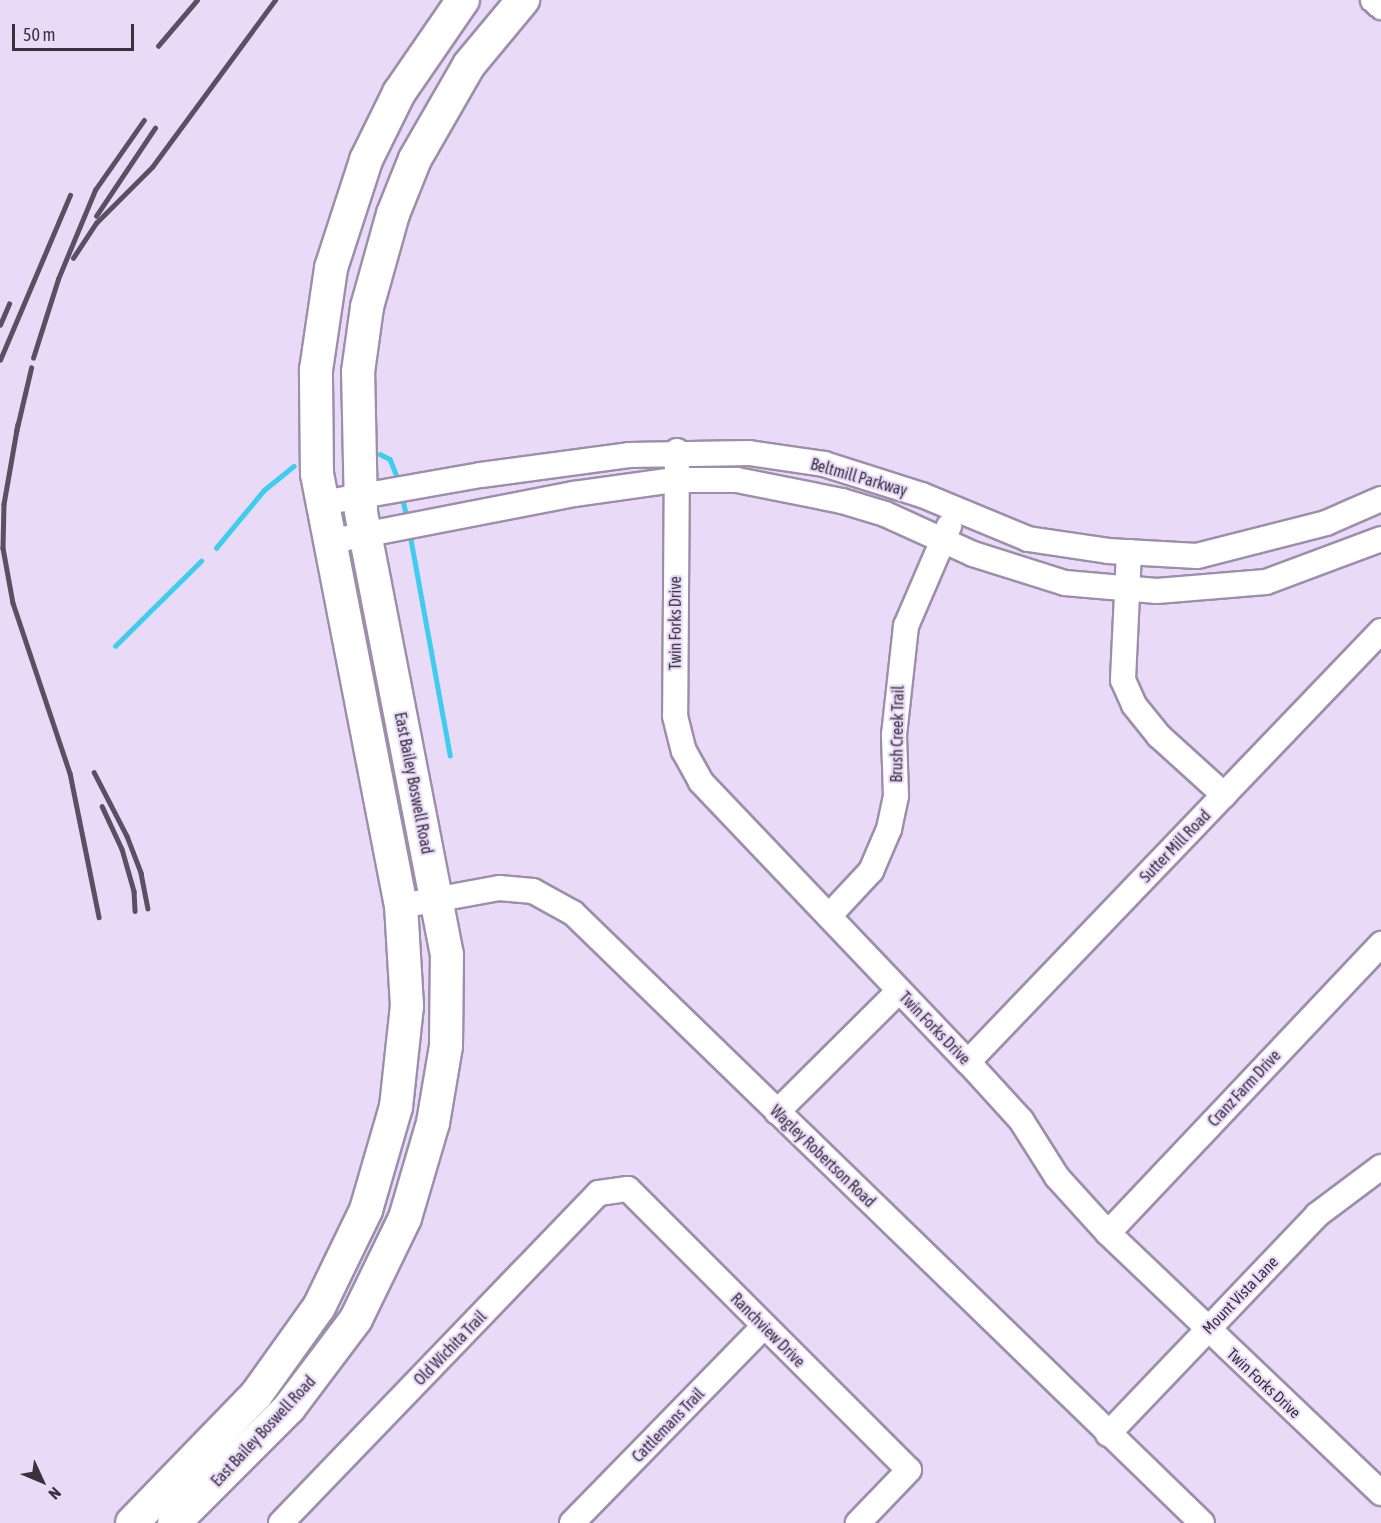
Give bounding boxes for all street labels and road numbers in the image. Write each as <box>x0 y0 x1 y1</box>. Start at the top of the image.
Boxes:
street label: Beltmill Parkway <box>808 454 910 500</box>
street label: Twin Forks Drive <box>665 576 685 670</box>
street label: Brush Creek Trail <box>887 685 907 783</box>
street label: East Bailey Boswell Road <box>391 710 437 856</box>
street label: Sutter Mill Road <box>1136 806 1214 886</box>
street label: Twin Forks Drive <box>895 988 975 1068</box>
street label: Cranz Farm Drive <box>1204 1046 1284 1130</box>
street label: Wagley Robertson Road <box>766 1101 880 1211</box>
street label: Mount Vista Lane <box>1198 1252 1282 1338</box>
street label: Ranchview Drive <box>727 1289 809 1371</box>
street label: Old Wichita Trail <box>410 1307 490 1389</box>
street label: Twin Forks Drive <box>1223 1344 1305 1422</box>
street label: East Bailey Boswell Road <box>207 1372 319 1490</box>
street label: Cattlemans Trail <box>628 1384 708 1466</box>

